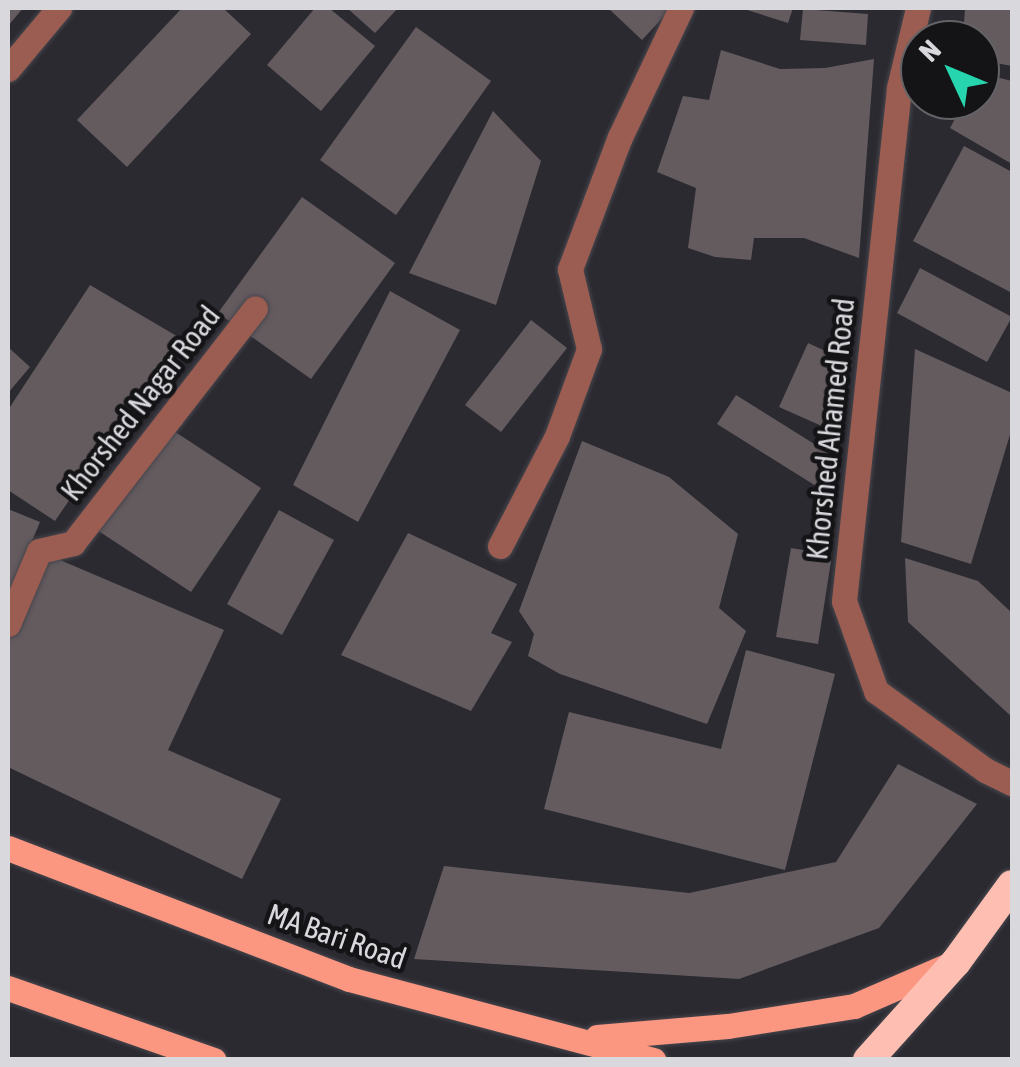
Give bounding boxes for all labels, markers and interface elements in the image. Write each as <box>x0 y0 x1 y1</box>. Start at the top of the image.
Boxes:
north arrow <box>900 20 1000 120</box>
text: N <box>913 33 947 68</box>
street label: Khorshed Ahamed Road <box>798 296 862 562</box>
street label: Khorshed Nagar Road <box>53 298 227 508</box>
street label: MA Bari Road <box>263 896 411 976</box>

